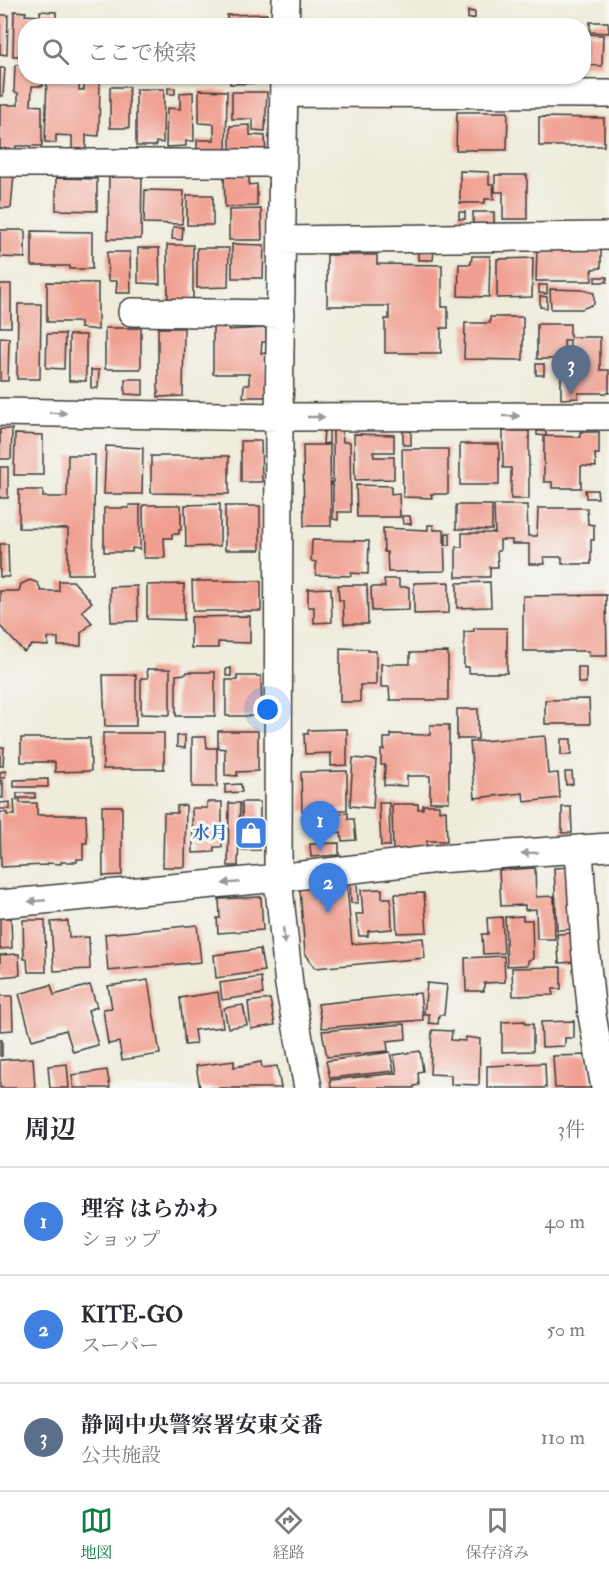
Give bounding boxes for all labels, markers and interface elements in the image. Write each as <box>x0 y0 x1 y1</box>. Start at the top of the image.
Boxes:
search box <box>18 18 591 84</box>
icon: search <box>39 35 72 68</box>
text: ここで検索 <box>87 39 197 67</box>
pin: 3 <box>552 346 590 395</box>
one-way arrow <box>49 409 68 418</box>
one-way arrow <box>502 411 521 421</box>
one-way arrow <box>307 412 326 422</box>
your location <box>253 695 282 724</box>
pin: 1 <box>300 802 340 851</box>
shop icon: 水月 <box>233 815 269 851</box>
place label: 水月 <box>192 822 228 845</box>
one-way arrow <box>520 848 539 857</box>
pin: 2 <box>308 864 348 913</box>
one-way arrow <box>222 878 241 888</box>
one-way arrow <box>28 896 47 906</box>
one-way arrow <box>279 927 289 946</box>
text: 周辺 <box>24 1114 76 1146</box>
text: 3件 <box>557 1117 585 1142</box>
text: 理容 はらかわ <box>81 1195 218 1223</box>
text: 1 <box>40 1209 47 1234</box>
text: 40 m <box>544 1209 585 1234</box>
text: ショップ <box>81 1227 161 1252</box>
text: KITE-GO <box>81 1301 183 1329</box>
text: 2 <box>38 1317 49 1342</box>
text: 50 m <box>546 1317 585 1342</box>
text: スーパー <box>81 1333 159 1358</box>
text: 静岡中央警察署安東交番 <box>81 1411 323 1439</box>
text: 3 <box>40 1425 47 1450</box>
text: 110 m <box>541 1425 585 1450</box>
text: 公共施設 <box>81 1443 161 1468</box>
tab: 地図 <box>80 1504 113 1563</box>
tab: 経路 <box>272 1504 305 1563</box>
tab: 保存済み <box>465 1504 529 1563</box>

